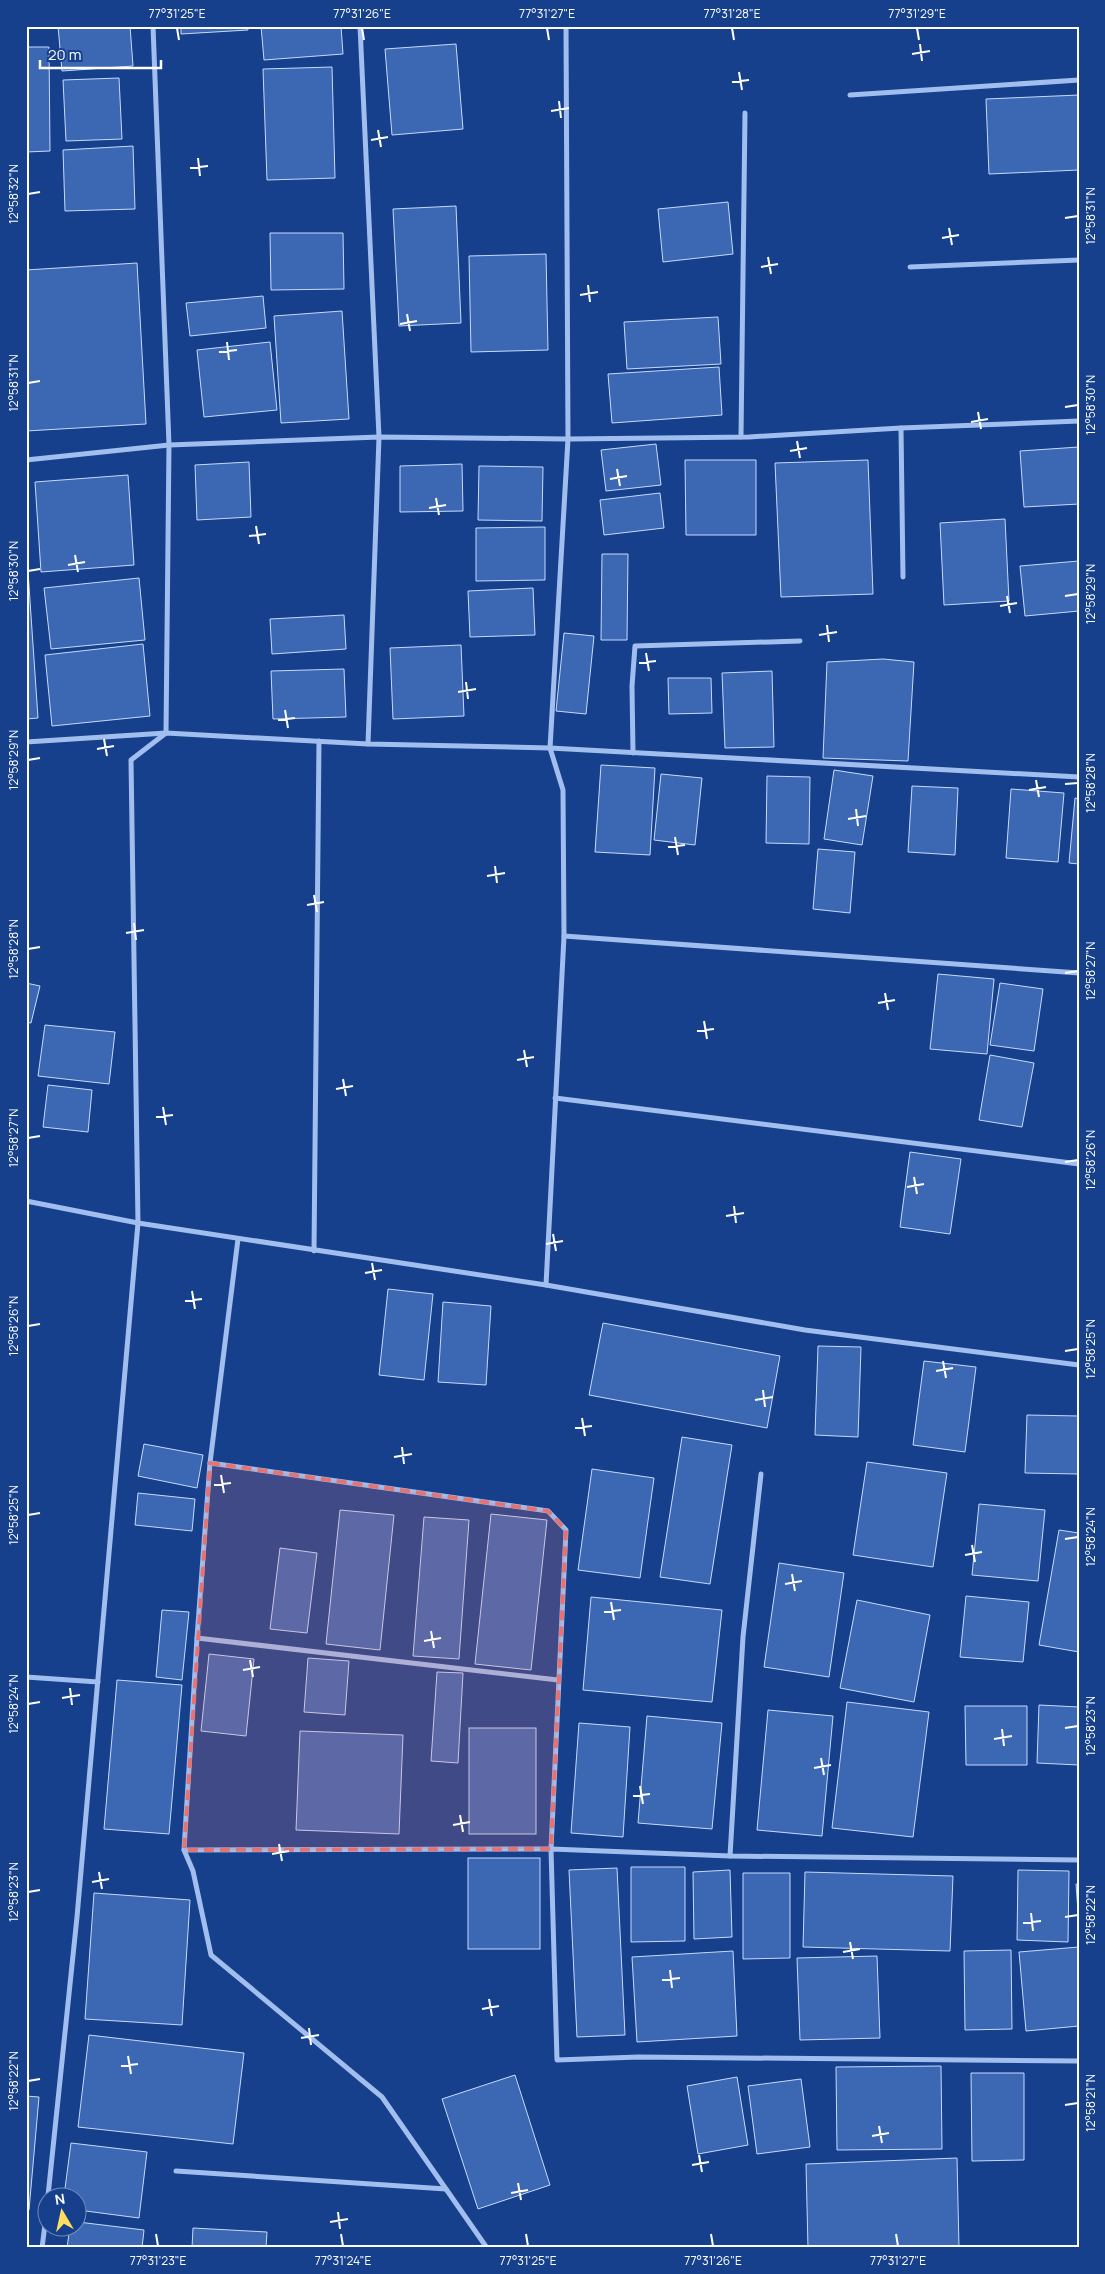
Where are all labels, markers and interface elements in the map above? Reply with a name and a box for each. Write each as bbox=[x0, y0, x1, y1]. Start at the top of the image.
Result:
text: 77°31'25"E bbox=[149, 5, 206, 22]
text: 77°31'26"E bbox=[333, 5, 391, 22]
text: 77°31'27"E bbox=[519, 5, 575, 22]
text: 77°31'28"E bbox=[704, 5, 761, 22]
text: 77°31'29"E bbox=[888, 5, 946, 22]
scale bar bbox=[40, 38, 161, 70]
text: 20 m bbox=[48, 44, 81, 65]
text: 12°58'32"N bbox=[5, 164, 22, 224]
text: 12°58'31"N bbox=[1082, 187, 1099, 245]
text: 12°58'31"N bbox=[5, 354, 22, 412]
text: 12°58'30"N bbox=[1082, 375, 1099, 435]
text: 12°58'30"N bbox=[5, 541, 22, 601]
text: 12°58'29"N bbox=[1082, 564, 1099, 624]
text: 12°58'29"N bbox=[5, 730, 22, 790]
text: 12°58'28"N bbox=[1082, 753, 1099, 813]
text: 12°58'28"N bbox=[5, 919, 22, 979]
text: 12°58'27"N bbox=[1082, 941, 1099, 1001]
text: 12°58'27"N bbox=[5, 1108, 22, 1168]
text: 12°58'26"N bbox=[1082, 1130, 1099, 1190]
text: 12°58'26"N bbox=[5, 1296, 22, 1356]
text: 12°58'25"N bbox=[1082, 1319, 1099, 1379]
text: 12°58'25"N bbox=[5, 1485, 22, 1545]
text: 12°58'24"N bbox=[1082, 1507, 1099, 1567]
text: 12°58'24"N bbox=[5, 1674, 22, 1734]
text: 12°58'23"N bbox=[1082, 1696, 1099, 1756]
text: 12°58'23"N bbox=[5, 1862, 22, 1922]
text: 12°58'22"N bbox=[1082, 1885, 1099, 1945]
text: 12°58'22"N bbox=[5, 2051, 22, 2111]
text: 12°58'21"N bbox=[1082, 2074, 1099, 2132]
north arrow bbox=[38, 2186, 88, 2236]
text: N bbox=[53, 2188, 66, 2209]
text: 77°31'23"E bbox=[130, 2252, 186, 2269]
text: 77°31'24"E bbox=[315, 2252, 371, 2269]
text: 77°31'25"E bbox=[500, 2252, 557, 2269]
text: 77°31'26"E bbox=[684, 2252, 742, 2269]
text: 77°31'27"E bbox=[870, 2252, 926, 2269]

